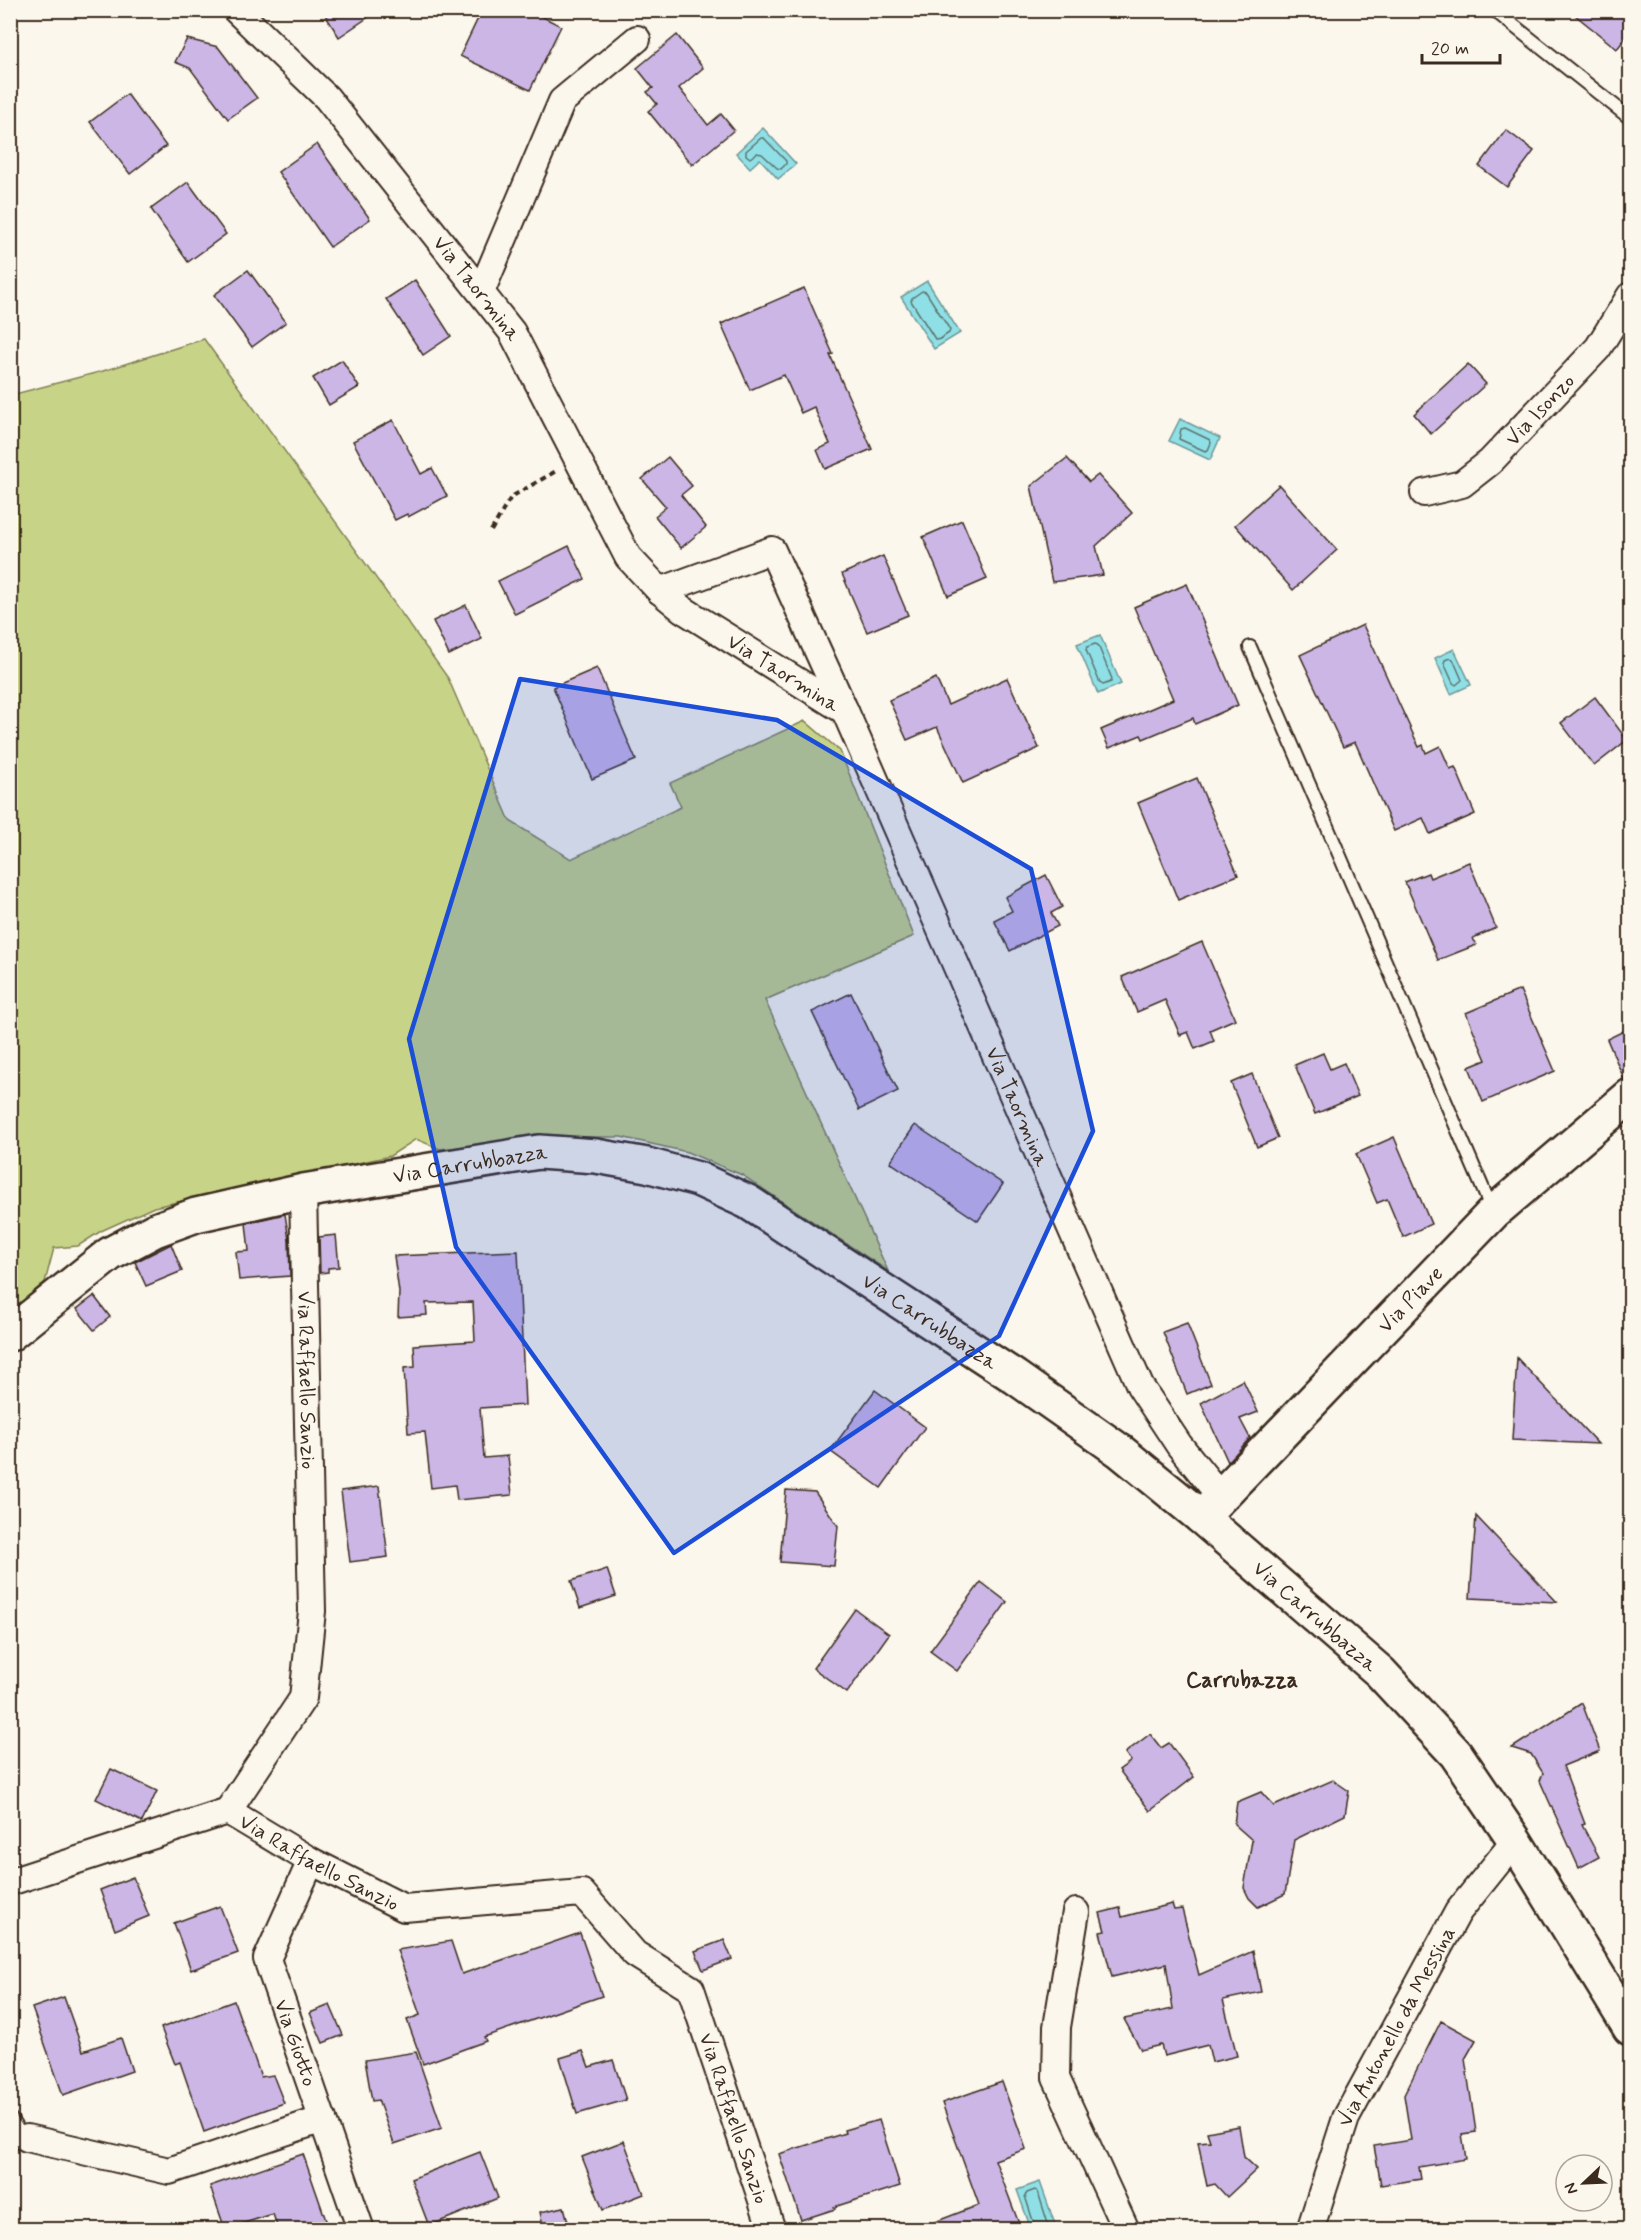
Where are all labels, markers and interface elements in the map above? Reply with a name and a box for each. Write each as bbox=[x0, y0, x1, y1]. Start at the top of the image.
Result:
scale bar bbox=[1422, 27, 1500, 65]
text: 20 m bbox=[1431, 37, 1469, 61]
street label: Via Taormina bbox=[426, 230, 527, 346]
street label: Via Isonzo bbox=[1499, 368, 1582, 452]
street label: Via Taormina bbox=[722, 628, 845, 719]
street label: Via Taormina bbox=[979, 1043, 1055, 1171]
street label: Via Carrubbazza bbox=[391, 1139, 549, 1191]
street label: Via Piave bbox=[1372, 1260, 1450, 1340]
street label: Via Carrubbazza bbox=[856, 1267, 1003, 1377]
street label: Via Raffaello Sanzio bbox=[290, 1290, 322, 1469]
street label: Via Carrubbazza bbox=[1246, 1555, 1383, 1679]
district label: Carrubazza bbox=[1186, 1667, 1298, 1695]
street label: Via Raffaello Sanzio bbox=[234, 1808, 404, 1918]
street label: Via Antonello da Messina bbox=[1331, 1922, 1463, 2130]
street label: Via Giotto bbox=[267, 1996, 323, 2090]
street label: Via Raffaello Sanzio bbox=[692, 2029, 775, 2207]
north arrow bbox=[1554, 2153, 1614, 2213]
text: N bbox=[1560, 2179, 1583, 2197]

